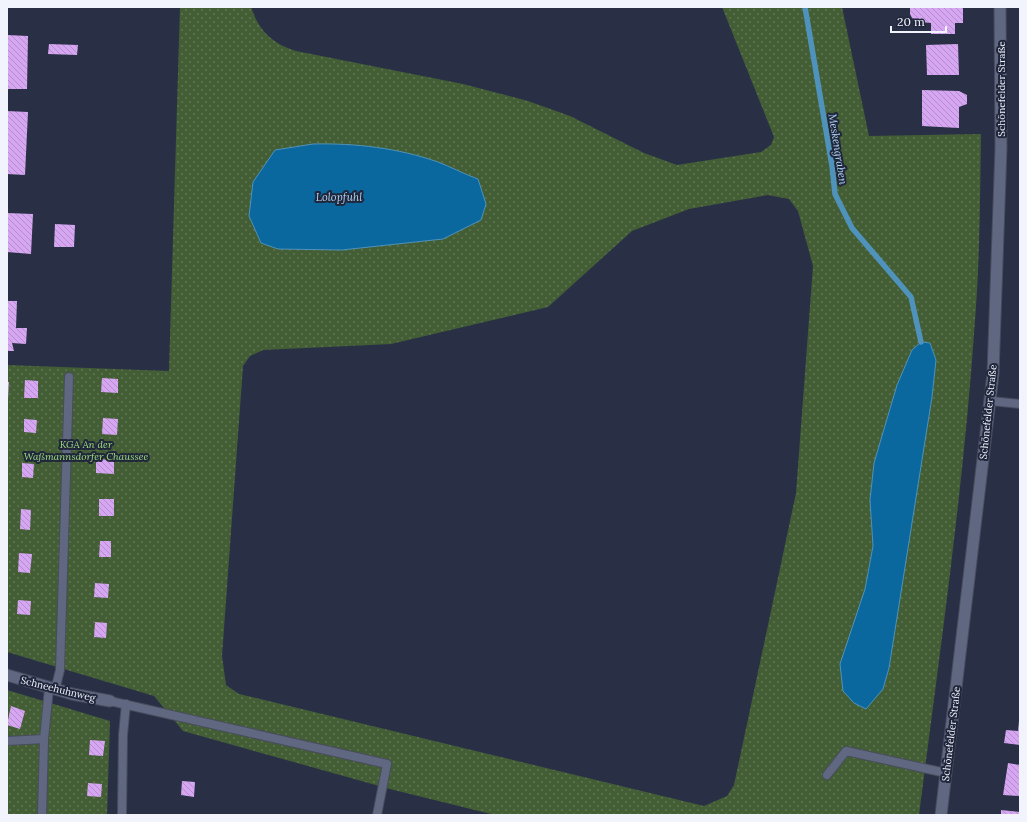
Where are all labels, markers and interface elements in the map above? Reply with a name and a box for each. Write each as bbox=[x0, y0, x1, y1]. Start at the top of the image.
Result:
scale bar bbox=[891, 8, 946, 34]
text: 20 m bbox=[897, 14, 925, 29]
street label: Schönefelder Straße bbox=[995, 41, 1008, 137]
water label: Meskengraben bbox=[825, 112, 851, 186]
water label: Lolopfuhl bbox=[316, 190, 362, 204]
street label: Schönefelder Straße bbox=[977, 363, 1000, 460]
park label: KGA An der Waßmannsdorfer Chaussee bbox=[24, 438, 148, 463]
street label: Schneehuhnweg bbox=[19, 673, 97, 705]
street label: Schönefelder Straße bbox=[939, 685, 963, 782]

